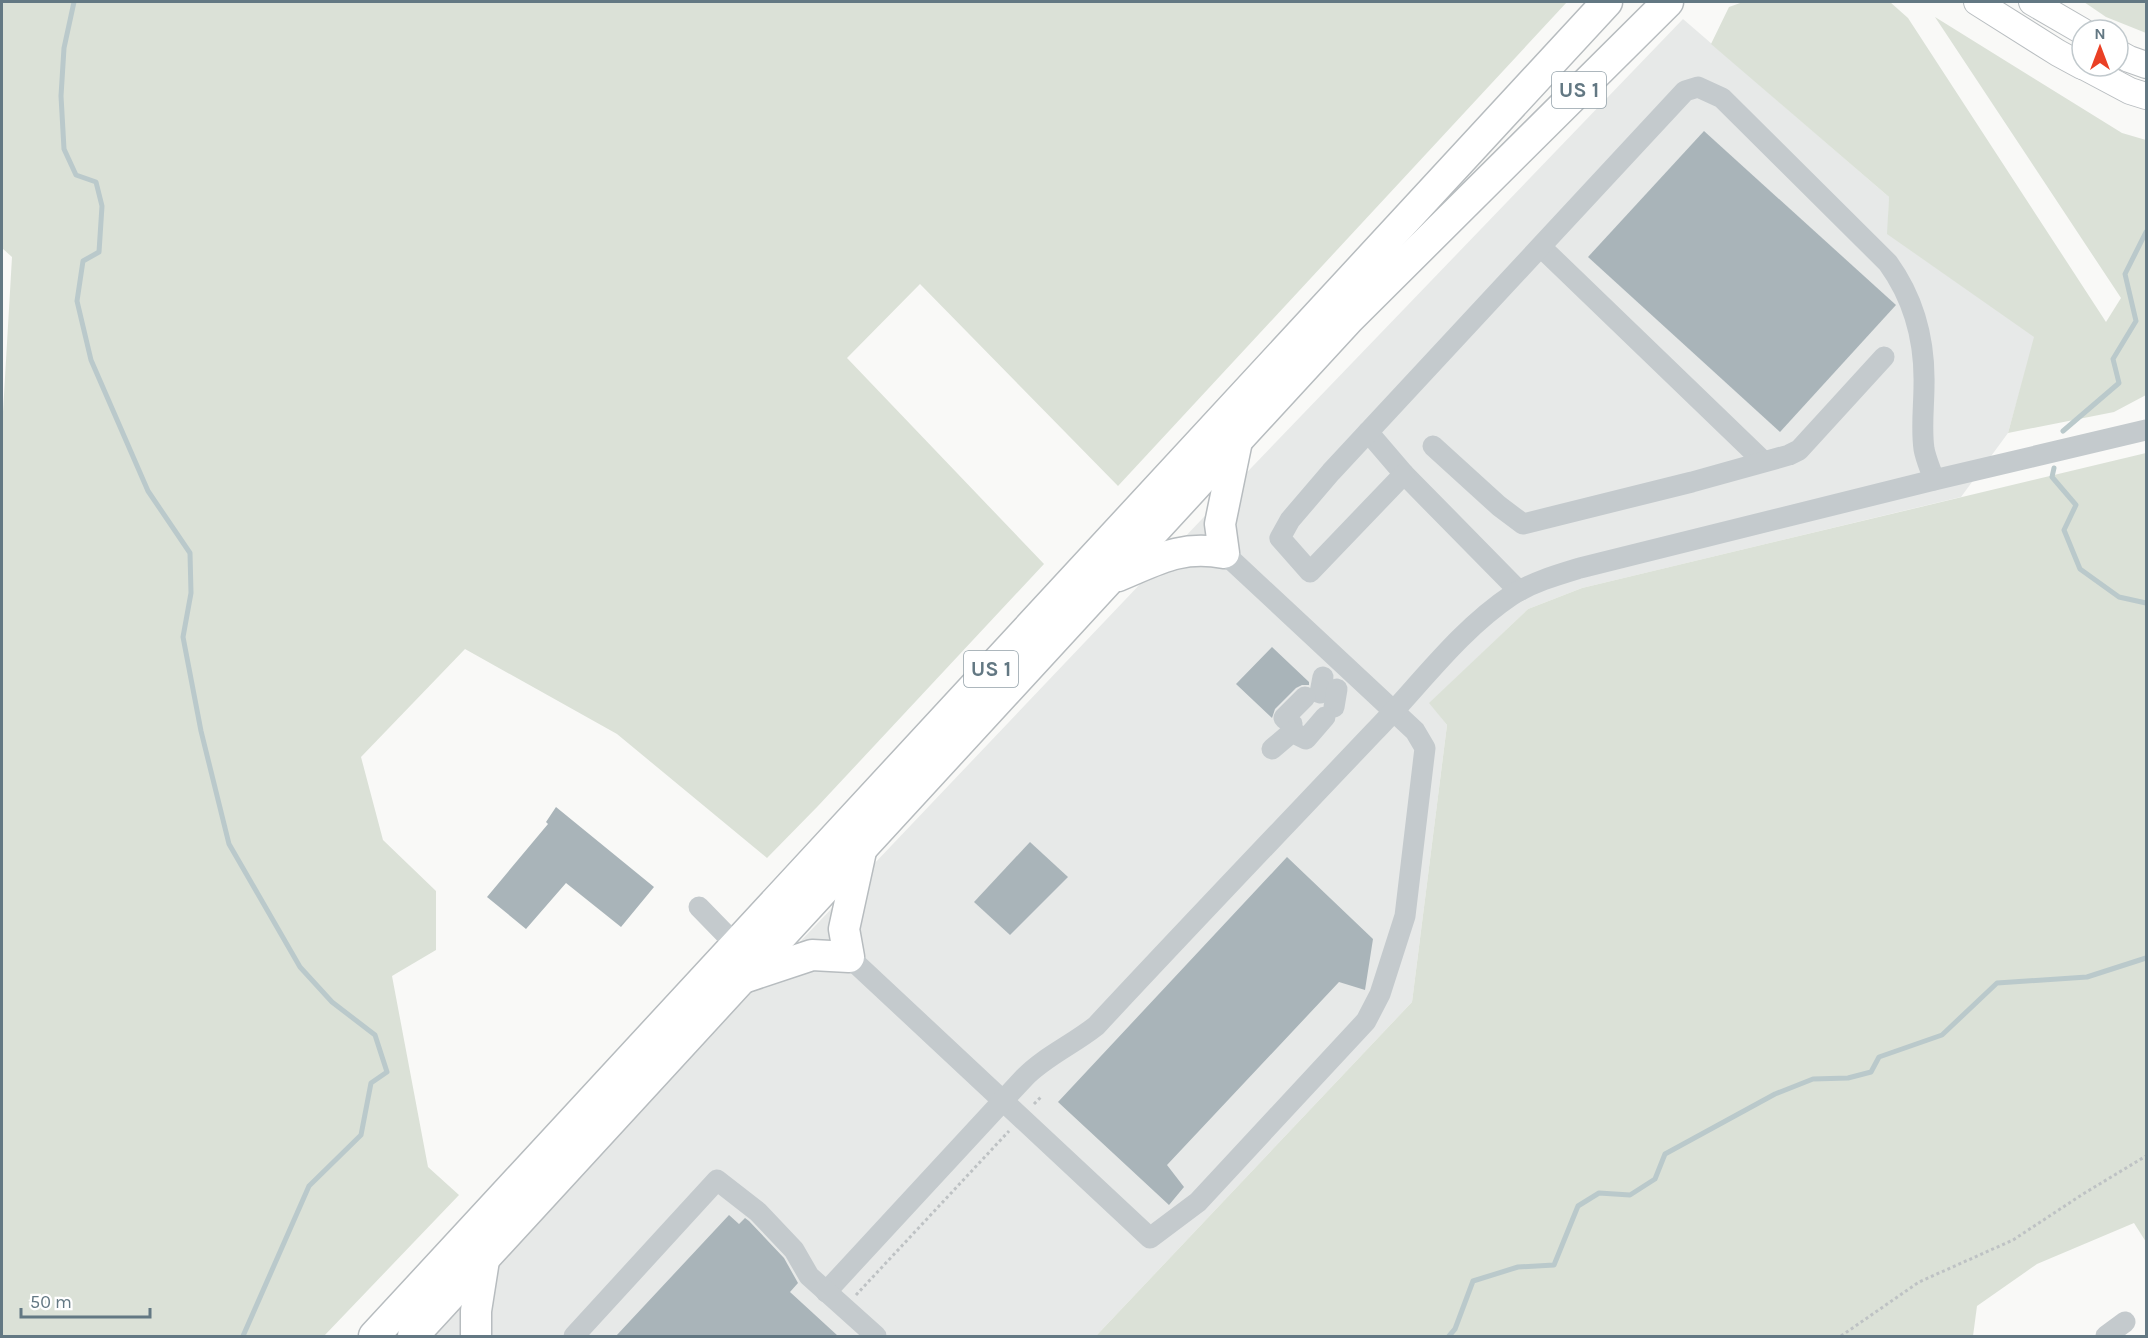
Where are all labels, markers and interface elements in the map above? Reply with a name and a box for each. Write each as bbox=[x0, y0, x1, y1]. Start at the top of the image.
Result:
north arrow bbox=[2070, 18, 2130, 78]
text: N bbox=[2094, 24, 2106, 43]
road number: US 1 bbox=[1552, 72, 1606, 108]
road number: US 1 bbox=[964, 651, 1018, 687]
scale bar bbox=[21, 1281, 150, 1319]
text: 50 m bbox=[30, 1291, 72, 1313]

